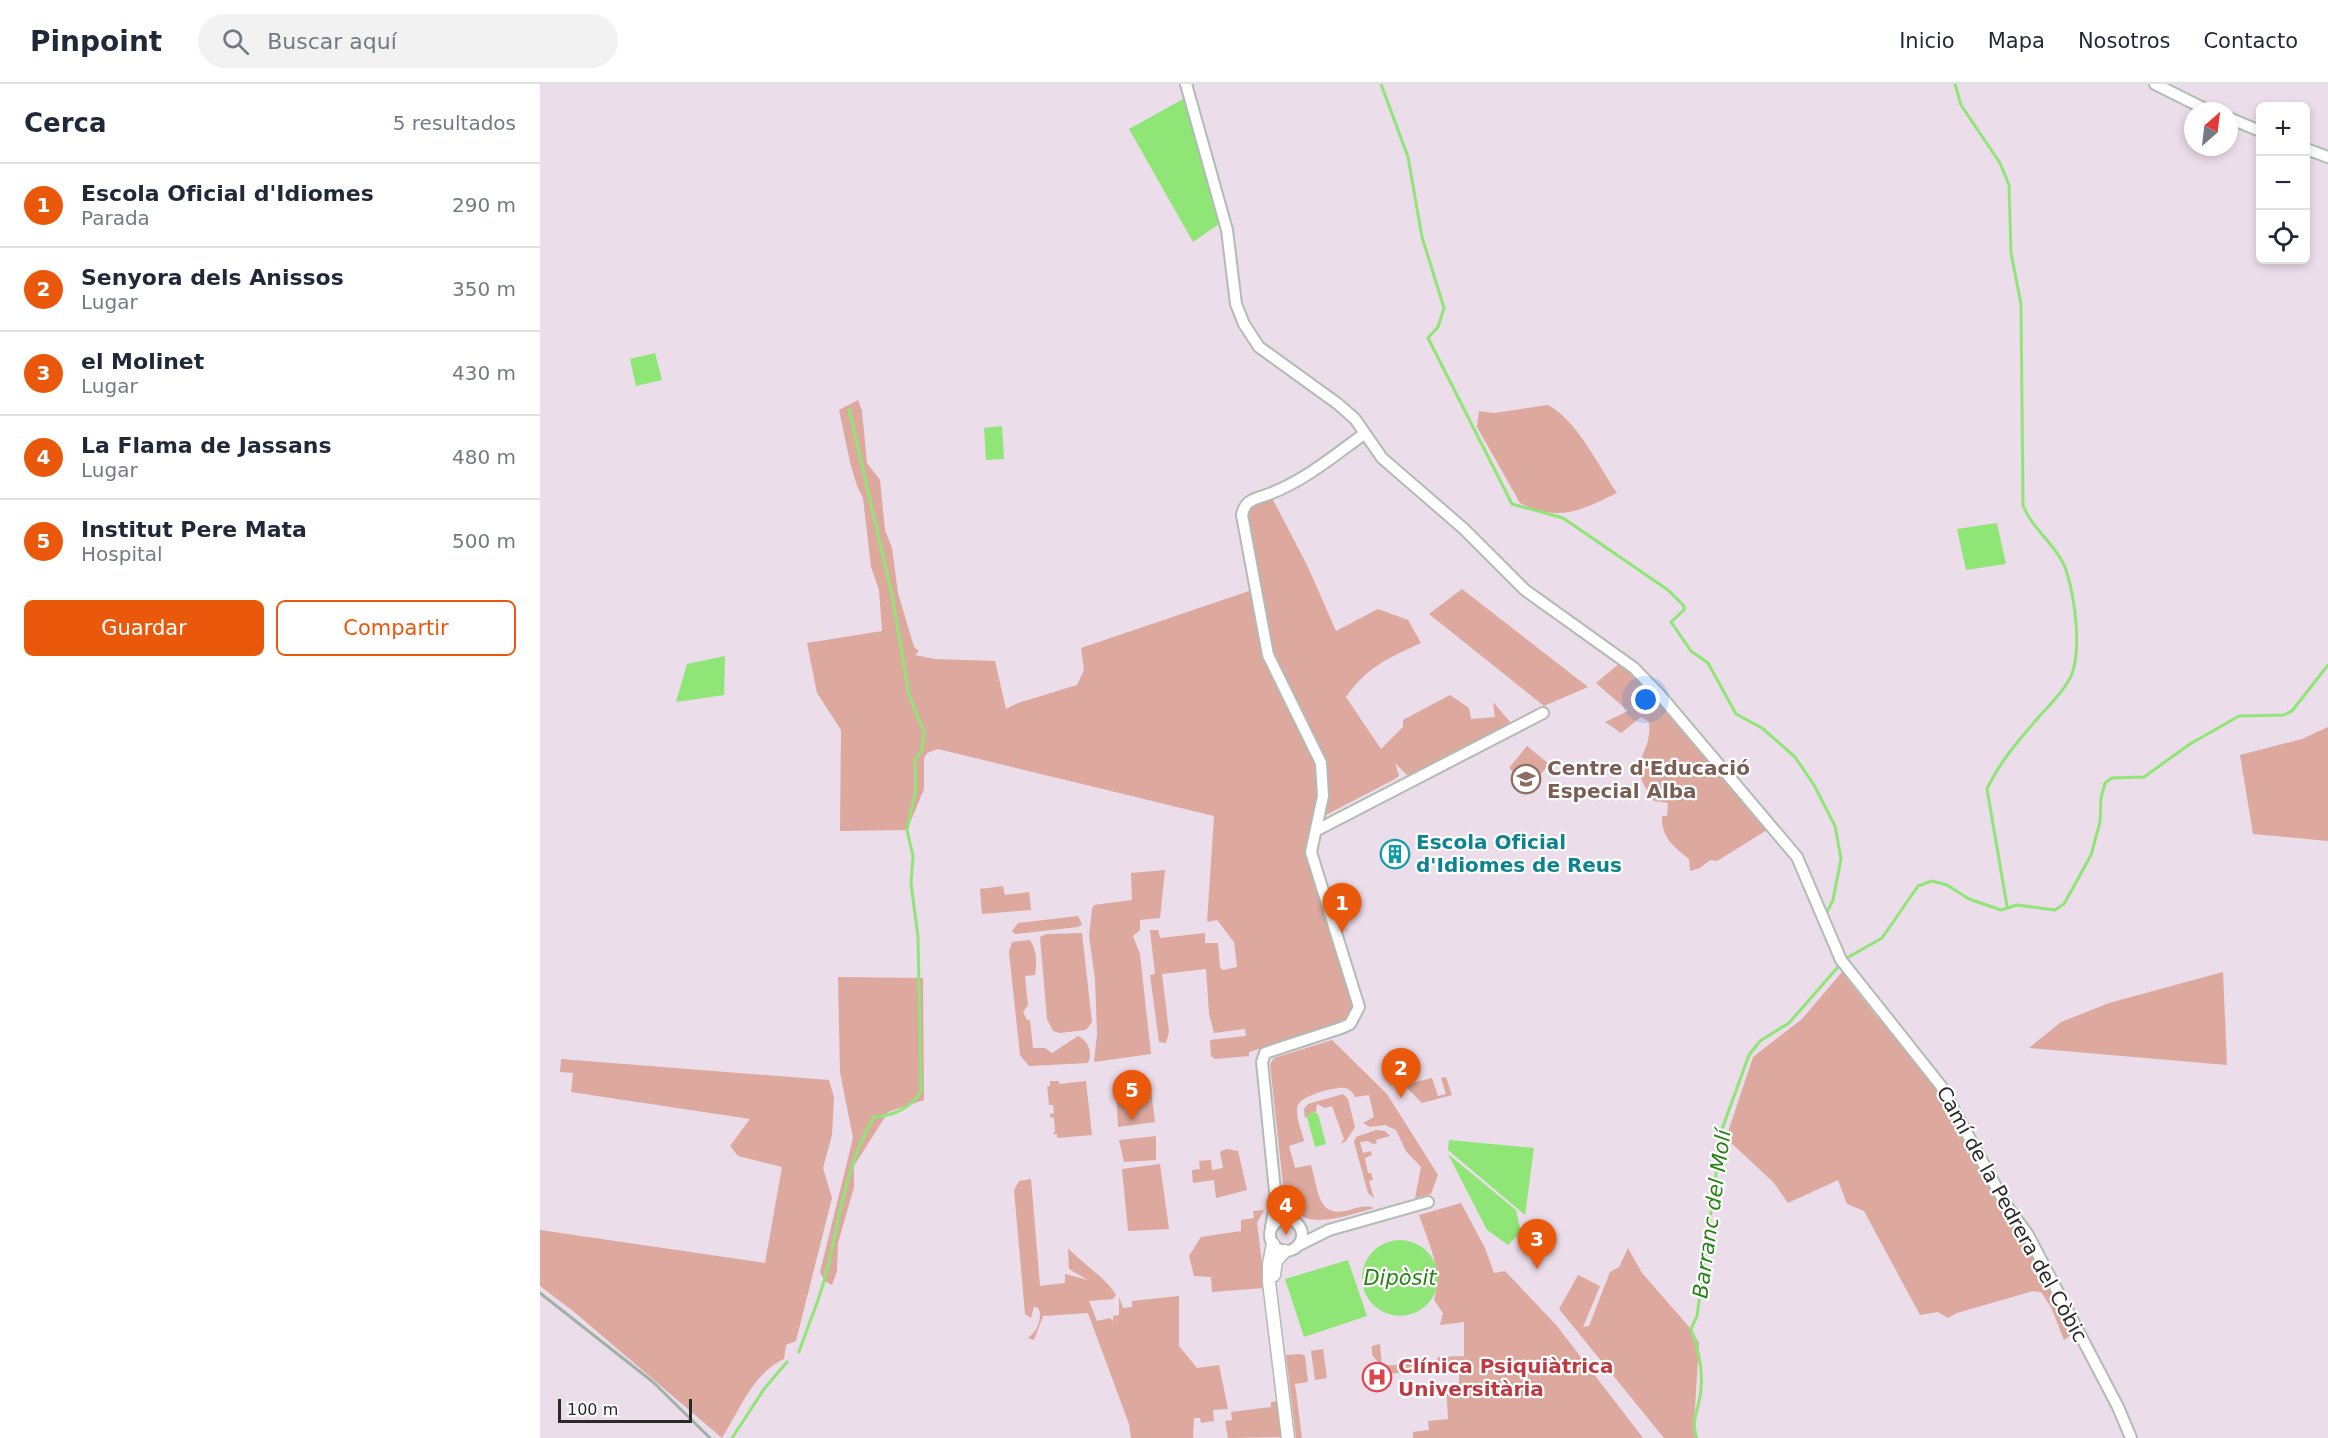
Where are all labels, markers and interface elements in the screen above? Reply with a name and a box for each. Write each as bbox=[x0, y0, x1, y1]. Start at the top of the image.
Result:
search box bbox=[198, 14, 618, 68]
text: Pinpoint bbox=[30, 25, 162, 58]
icon: search bbox=[219, 25, 252, 58]
text: Buscar aquí bbox=[267, 29, 397, 54]
text: Inicio bbox=[1899, 29, 1955, 53]
text: Mapa bbox=[1988, 29, 2045, 53]
text: Nosotros bbox=[2078, 29, 2170, 53]
text: Contacto bbox=[2203, 29, 2298, 53]
north arrow bbox=[2184, 102, 2238, 156]
map controls bbox=[2256, 102, 2310, 264]
button: + bbox=[2256, 102, 2310, 156]
text: Cerca bbox=[24, 108, 107, 138]
text: 5 resultados bbox=[393, 111, 516, 135]
button: − bbox=[2256, 156, 2310, 210]
text: Escola Oficial d'Idiomes bbox=[81, 181, 374, 206]
text: 1 bbox=[37, 193, 50, 217]
text: 290 m bbox=[452, 193, 516, 217]
text: Parada bbox=[81, 206, 150, 230]
button: locate bbox=[2256, 210, 2310, 264]
text: Senyora dels Anissos bbox=[81, 265, 344, 290]
text: 2 bbox=[37, 277, 50, 301]
text: 350 m bbox=[452, 277, 516, 301]
text: Lugar bbox=[81, 290, 138, 314]
text: el Molinet bbox=[81, 349, 204, 374]
text: 3 bbox=[37, 361, 50, 385]
text: 430 m bbox=[452, 361, 516, 385]
text: Lugar bbox=[81, 374, 138, 398]
text: La Flama de Jassans bbox=[81, 433, 332, 458]
text: 4 bbox=[37, 445, 50, 469]
text: 480 m bbox=[452, 445, 516, 469]
text: Lugar bbox=[81, 458, 138, 482]
text: Institut Pere Mata bbox=[81, 517, 307, 542]
text: 5 bbox=[37, 529, 50, 553]
text: 500 m bbox=[452, 529, 516, 553]
text: Hospital bbox=[81, 542, 163, 566]
button: Guardar bbox=[24, 600, 264, 656]
button: Compartir bbox=[276, 600, 516, 656]
your location bbox=[1631, 685, 1660, 714]
place label: Centre d'Educació Especial Alba bbox=[1547, 756, 1750, 803]
school or university icon: Centre d'Educació Especial Alba bbox=[1510, 763, 1542, 795]
place label: Escola Oficial d'Idiomes de Reus bbox=[1416, 830, 1622, 877]
building icon: Escola Oficial d'Idiomes de Reus bbox=[1379, 838, 1411, 870]
pin: 1 bbox=[1322, 884, 1362, 933]
pin: 2 bbox=[1382, 1048, 1420, 1098]
pin: 5 bbox=[1112, 1070, 1152, 1120]
street label: Camí de la Pedrera del Còbic bbox=[1932, 1082, 2092, 1346]
water label: Barranc del Molí bbox=[1688, 1125, 1736, 1300]
pin: 4 bbox=[1266, 1186, 1306, 1235]
pin: 3 bbox=[1518, 1220, 1556, 1269]
water label: Dipòsit bbox=[1363, 1266, 1437, 1290]
place label: Clínica Psiquiàtrica Universitària bbox=[1398, 1354, 1613, 1401]
hospital icon: Clínica Psiquiàtrica Universitària bbox=[1361, 1361, 1393, 1393]
scale bar bbox=[558, 1396, 692, 1424]
text: 100 m bbox=[567, 1400, 618, 1419]

